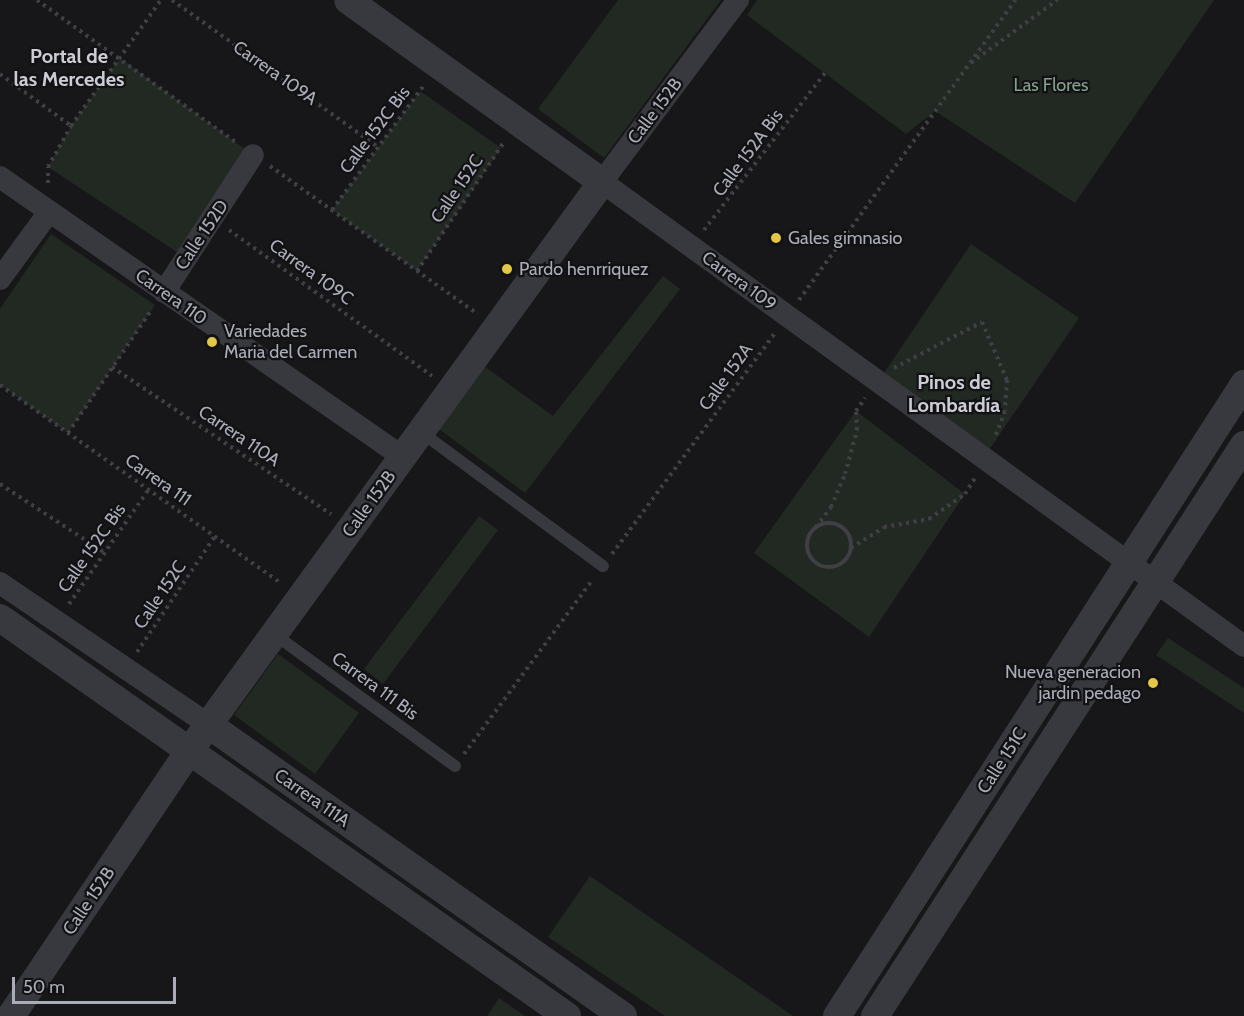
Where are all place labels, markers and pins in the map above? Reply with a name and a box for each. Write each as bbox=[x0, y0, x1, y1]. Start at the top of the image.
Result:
place label: Gales gimnasio bbox=[788, 227, 902, 249]
marker: Gales gimnasio bbox=[769, 231, 783, 245]
place label: Pardo henrriquez bbox=[519, 258, 648, 280]
marker: Pardo henrriquez bbox=[500, 262, 514, 276]
place label: Variedades Maria del Carmen bbox=[224, 321, 357, 364]
marker: Variedades Maria del Carmen bbox=[205, 335, 219, 349]
place label: Nueva generacion jardin pedago bbox=[1005, 662, 1141, 704]
marker: Nueva generacion jardin pedago bbox=[1146, 676, 1160, 690]

